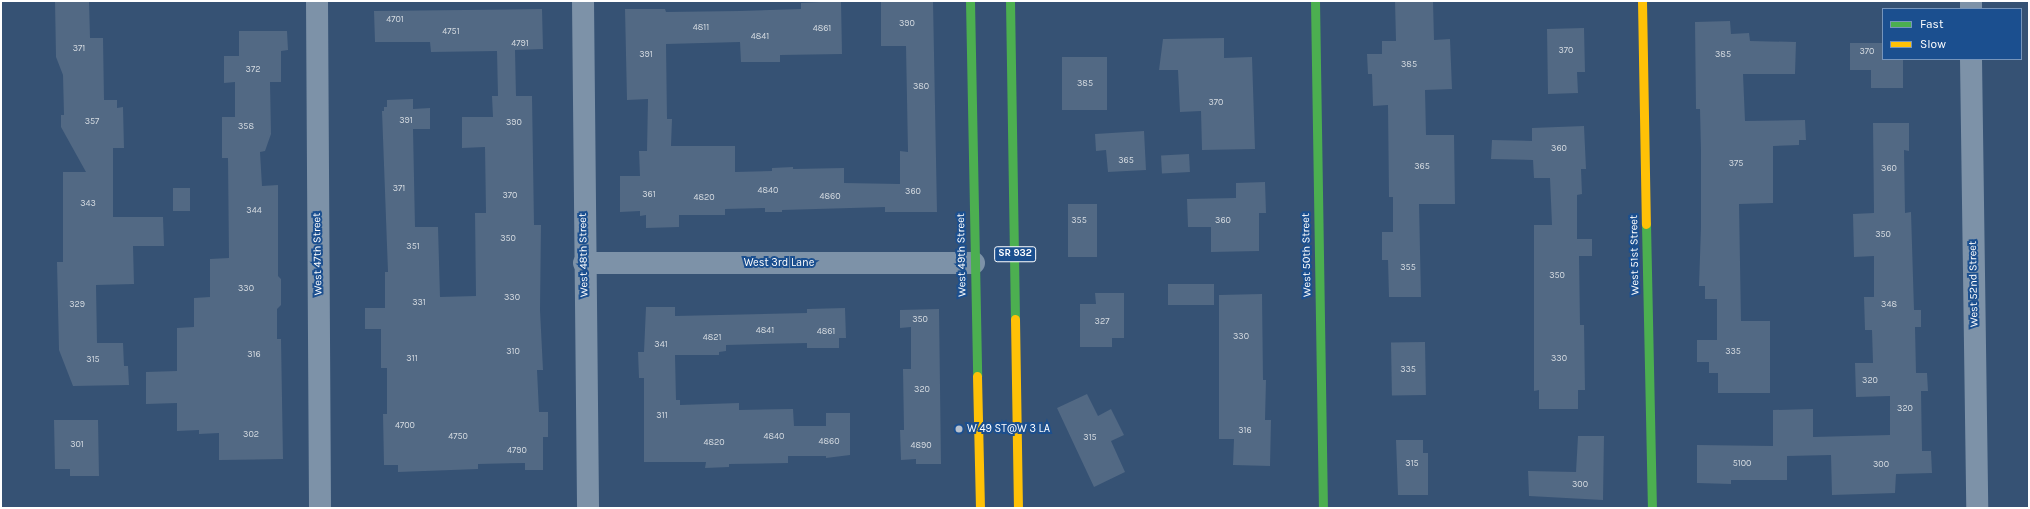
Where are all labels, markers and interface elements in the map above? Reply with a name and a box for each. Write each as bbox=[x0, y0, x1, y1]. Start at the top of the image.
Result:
legend bbox=[1882, 8, 2022, 60]
house number: 4701 bbox=[386, 14, 404, 24]
text: Fast bbox=[1920, 17, 1943, 31]
house number: 390 bbox=[899, 18, 915, 28]
house number: 4811 bbox=[693, 22, 709, 32]
house number: 4861 bbox=[813, 23, 831, 33]
house number: 4751 bbox=[442, 26, 460, 36]
house number: 4841 bbox=[751, 31, 769, 41]
text: Slow bbox=[1920, 37, 1946, 51]
house number: 4791 bbox=[511, 38, 529, 48]
house number: 371 bbox=[73, 43, 85, 53]
house number: 370 bbox=[1559, 45, 1573, 55]
house number: 370 bbox=[1860, 46, 1874, 56]
house number: 391 bbox=[639, 49, 653, 59]
house number: 385 bbox=[1715, 49, 1731, 59]
house number: 385 bbox=[1401, 59, 1417, 69]
house number: 372 bbox=[246, 64, 260, 74]
house number: 385 bbox=[1077, 78, 1093, 88]
house number: 380 bbox=[913, 81, 929, 91]
house number: 370 bbox=[1209, 97, 1223, 107]
house number: 391 bbox=[399, 115, 413, 125]
house number: 357 bbox=[85, 116, 99, 126]
house number: 390 bbox=[506, 117, 522, 127]
house number: 358 bbox=[238, 121, 254, 131]
house number: 360 bbox=[1551, 143, 1567, 153]
house number: 365 bbox=[1118, 155, 1134, 165]
house number: 375 bbox=[1729, 158, 1743, 168]
house number: 365 bbox=[1414, 161, 1430, 171]
house number: 360 bbox=[1881, 163, 1897, 173]
house number: 371 bbox=[393, 183, 405, 193]
house number: 4840 bbox=[758, 185, 778, 195]
house number: 360 bbox=[905, 186, 921, 196]
house number: 361 bbox=[642, 189, 656, 199]
house number: 370 bbox=[503, 190, 517, 200]
house number: 4860 bbox=[819, 191, 841, 201]
house number: 4820 bbox=[693, 192, 715, 202]
house number: 343 bbox=[80, 198, 96, 208]
house number: 344 bbox=[246, 205, 262, 215]
street label: West 47th Street bbox=[311, 213, 325, 295]
street label: West 48th Street bbox=[577, 213, 591, 297]
street label: West 49th Street bbox=[955, 213, 969, 297]
street label: West 50th Street bbox=[1300, 213, 1314, 297]
house number: 355 bbox=[1071, 215, 1087, 225]
house number: 360 bbox=[1215, 215, 1231, 225]
street label: West 51st Street bbox=[1628, 215, 1642, 295]
house number: 350 bbox=[1875, 229, 1891, 239]
house number: 350 bbox=[500, 233, 516, 243]
house number: 351 bbox=[406, 241, 420, 251]
street label: West 52nd Street bbox=[1967, 241, 1981, 327]
road number: SR 932 bbox=[994, 246, 1036, 262]
street label: West 3rd Lane bbox=[744, 256, 814, 270]
house number: 355 bbox=[1400, 262, 1416, 272]
house number: 350 bbox=[1549, 270, 1565, 280]
house number: 330 bbox=[238, 283, 254, 293]
house number: 330 bbox=[504, 292, 520, 302]
house number: 331 bbox=[412, 297, 426, 307]
house number: 329 bbox=[69, 299, 85, 309]
house number: 348 bbox=[1881, 299, 1897, 309]
house number: 350 bbox=[912, 314, 928, 324]
house number: 327 bbox=[1095, 316, 1109, 326]
house number: 4841 bbox=[756, 325, 774, 335]
house number: 4861 bbox=[817, 326, 835, 336]
house number: 330 bbox=[1233, 331, 1249, 341]
house number: 4821 bbox=[703, 332, 721, 342]
house number: 341 bbox=[654, 339, 668, 349]
house number: 310 bbox=[506, 346, 520, 356]
house number: 335 bbox=[1725, 346, 1741, 356]
house number: 316 bbox=[247, 349, 261, 359]
house number: 311 bbox=[406, 353, 418, 363]
house number: 330 bbox=[1551, 353, 1567, 363]
house number: 315 bbox=[86, 354, 100, 364]
house number: 335 bbox=[1400, 364, 1416, 374]
house number: 320 bbox=[1862, 375, 1878, 385]
house number: 320 bbox=[914, 384, 930, 394]
house number: 320 bbox=[1897, 403, 1913, 413]
house number: 311 bbox=[656, 410, 668, 420]
house number: 4700 bbox=[395, 420, 415, 430]
place label: W 49 ST@W 3 LA bbox=[967, 422, 1050, 436]
marker: W 49 ST@W 3 LA bbox=[954, 424, 964, 434]
house number: 316 bbox=[1238, 425, 1252, 435]
house number: 302 bbox=[243, 429, 259, 439]
house number: 4750 bbox=[448, 431, 468, 441]
house number: 4840 bbox=[764, 431, 784, 441]
house number: 315 bbox=[1083, 432, 1097, 442]
house number: 4860 bbox=[818, 436, 840, 446]
house number: 4820 bbox=[703, 437, 725, 447]
house number: 301 bbox=[70, 439, 84, 449]
house number: 4890 bbox=[910, 440, 932, 450]
house number: 4790 bbox=[507, 445, 527, 455]
house number: 315 bbox=[1405, 458, 1419, 468]
house number: 5100 bbox=[1733, 458, 1751, 468]
house number: 300 bbox=[1873, 459, 1889, 469]
house number: 300 bbox=[1572, 479, 1588, 489]

